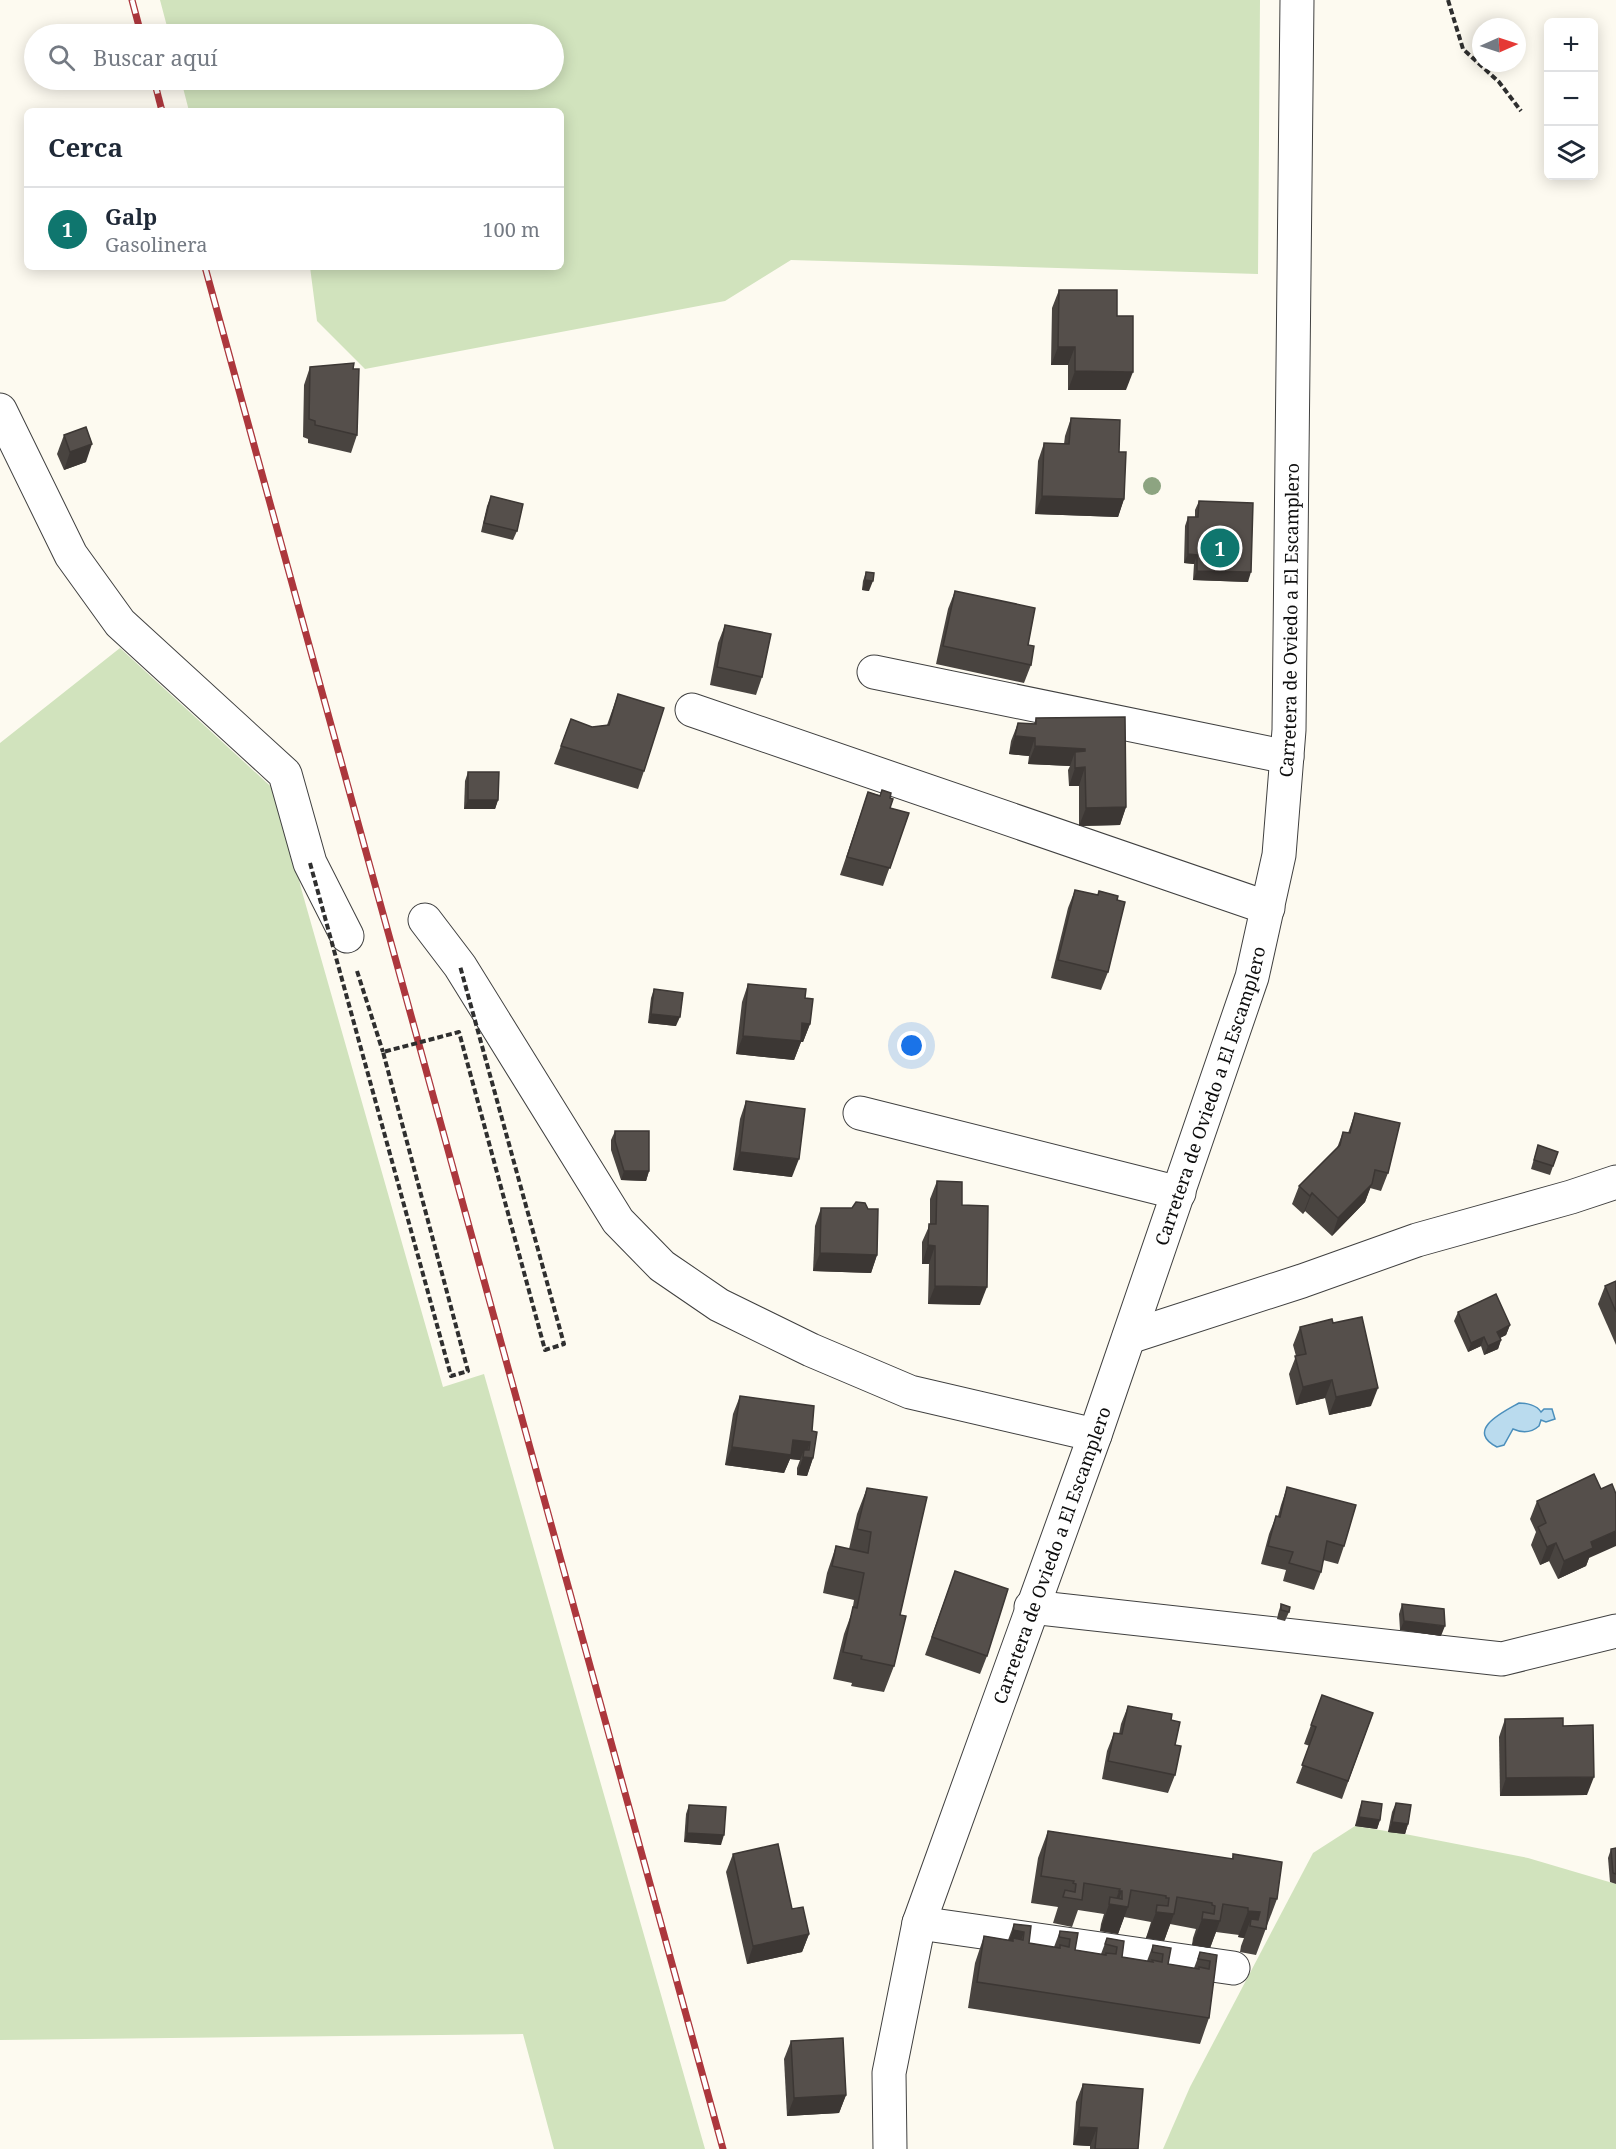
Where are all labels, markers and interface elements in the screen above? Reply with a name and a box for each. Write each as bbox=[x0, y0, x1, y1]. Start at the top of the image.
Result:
north arrow bbox=[1472, 18, 1526, 72]
map controls bbox=[1544, 18, 1598, 180]
button: + bbox=[1544, 18, 1598, 72]
search box bbox=[24, 24, 564, 90]
icon: search bbox=[45, 41, 78, 74]
text: Buscar aquí bbox=[93, 42, 217, 72]
button: − bbox=[1544, 72, 1598, 126]
button: layers bbox=[1544, 126, 1598, 180]
text: Cerca bbox=[48, 129, 123, 165]
text: Galp bbox=[105, 201, 157, 231]
text: 1 bbox=[62, 216, 73, 243]
text: 100 m bbox=[482, 216, 540, 243]
text: Gasolinera bbox=[105, 231, 208, 258]
street label: Carretera de Oviedo a El Escamplero bbox=[1273, 463, 1304, 778]
pin: 1 bbox=[1200, 526, 1240, 570]
street label: Carretera de Oviedo a El Escamplero bbox=[1149, 944, 1270, 1249]
your location bbox=[897, 1031, 926, 1060]
street label: Carretera de Oviedo a El Escamplero bbox=[987, 1403, 1116, 1707]

